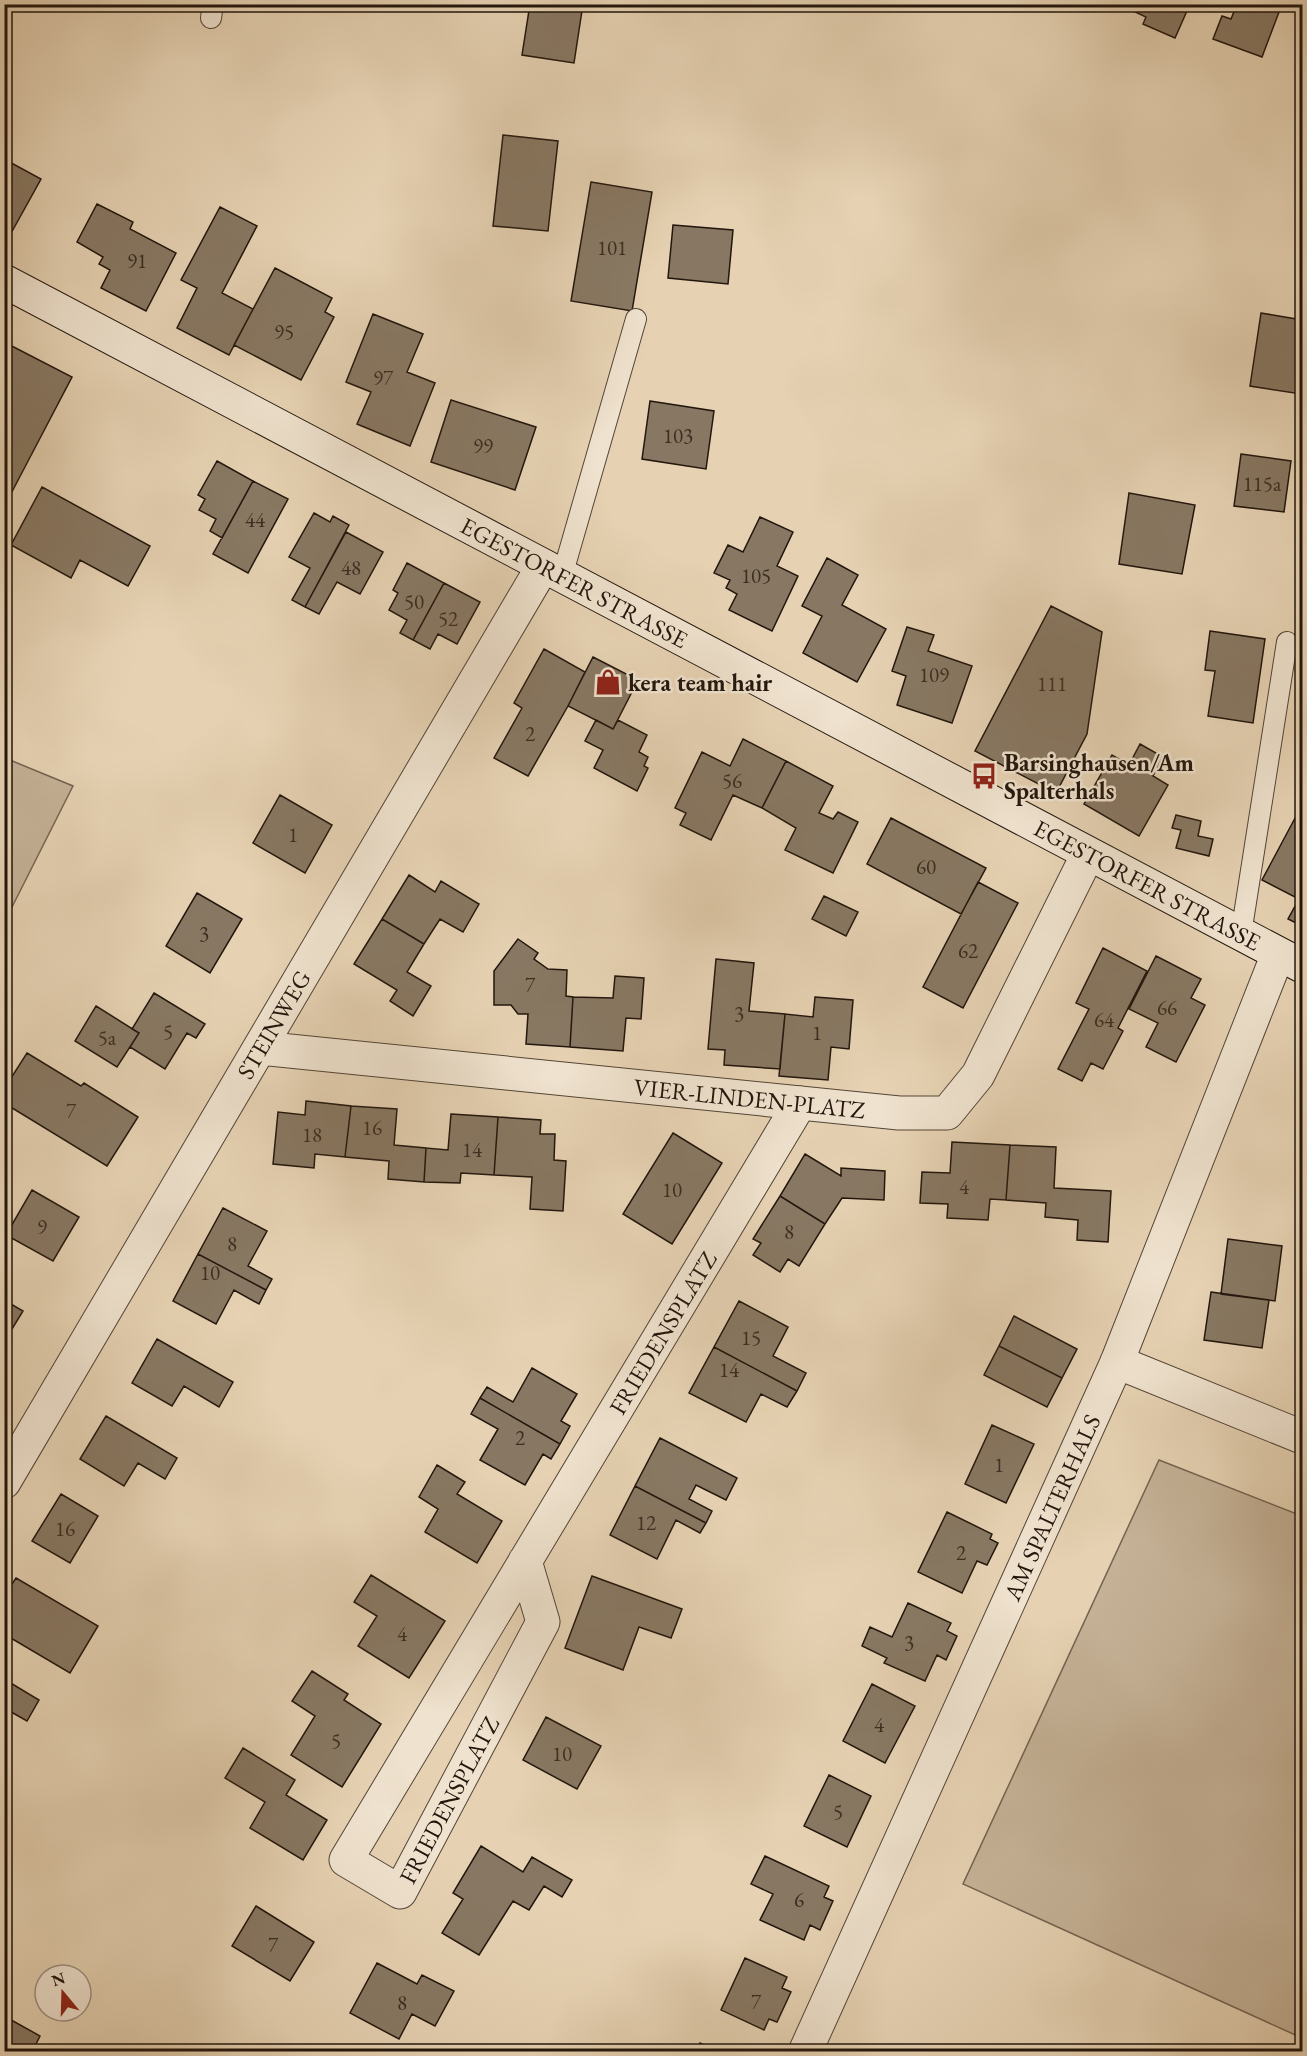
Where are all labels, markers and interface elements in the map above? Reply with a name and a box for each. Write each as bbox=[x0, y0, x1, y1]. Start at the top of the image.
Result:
house number: 101 bbox=[597, 234, 627, 261]
house number: 91 bbox=[127, 247, 147, 274]
house number: 95 bbox=[274, 318, 294, 345]
house number: 97 bbox=[373, 364, 394, 391]
house number: 103 bbox=[663, 422, 693, 449]
house number: 99 bbox=[473, 432, 493, 459]
house number: 115a bbox=[1243, 470, 1282, 497]
house number: 44 bbox=[245, 506, 266, 533]
street label: EGESTORFER STRASSE bbox=[456, 509, 693, 655]
house number: 48 bbox=[341, 554, 361, 581]
house number: 105 bbox=[741, 562, 771, 589]
house number: 50 bbox=[404, 588, 424, 615]
house number: 52 bbox=[438, 605, 458, 632]
house number: 109 bbox=[919, 661, 949, 688]
shop icon: kera team hair bbox=[593, 667, 623, 697]
place label: kera team hair bbox=[628, 667, 772, 698]
house number: 111 bbox=[1037, 670, 1067, 697]
house number: 2 bbox=[525, 720, 535, 747]
place label: Barsinghausen/Am Spalterhals bbox=[1004, 747, 1194, 806]
bus stop icon: Barsinghausen/Am Spalterhals bbox=[969, 761, 999, 791]
house number: 56 bbox=[722, 767, 742, 794]
street label: EGESTORFER STRASSE bbox=[1029, 812, 1266, 957]
house number: 1 bbox=[288, 821, 298, 848]
house number: 60 bbox=[916, 853, 936, 880]
house number: 3 bbox=[199, 920, 209, 947]
house number: 62 bbox=[958, 937, 978, 964]
street label: STEINWEG bbox=[229, 964, 317, 1084]
house number: 7 bbox=[525, 971, 536, 998]
house number: 66 bbox=[1157, 994, 1177, 1021]
house number: 3 bbox=[734, 1000, 744, 1027]
house number: 64 bbox=[1094, 1006, 1115, 1033]
house number: 5 bbox=[163, 1018, 173, 1045]
house number: 1 bbox=[812, 1019, 822, 1046]
house number: 5a bbox=[98, 1024, 117, 1051]
street label: VIER-LINDEN-PLATZ bbox=[632, 1071, 867, 1125]
house number: 7 bbox=[66, 1097, 77, 1124]
house number: 16 bbox=[362, 1114, 382, 1141]
house number: 18 bbox=[302, 1121, 322, 1148]
house number: 14 bbox=[462, 1136, 483, 1163]
house number: 4 bbox=[959, 1173, 970, 1200]
house number: 10 bbox=[662, 1176, 682, 1203]
house number: 9 bbox=[37, 1213, 47, 1240]
house number: 8 bbox=[784, 1218, 794, 1245]
house number: 8 bbox=[227, 1230, 237, 1257]
street label: FRIEDENSPLATZ bbox=[601, 1245, 724, 1420]
house number: 10 bbox=[200, 1259, 220, 1286]
house number: 15 bbox=[741, 1324, 761, 1351]
house number: 14 bbox=[719, 1356, 740, 1383]
street label: AM SPALTERHALS bbox=[995, 1409, 1107, 1606]
house number: 2 bbox=[515, 1424, 525, 1451]
house number: 1 bbox=[994, 1451, 1004, 1478]
house number: 12 bbox=[636, 1509, 656, 1536]
house number: 16 bbox=[55, 1515, 75, 1542]
house number: 2 bbox=[956, 1539, 966, 1566]
house number: 4 bbox=[397, 1620, 408, 1647]
house number: 3 bbox=[904, 1629, 914, 1656]
street label: FRIEDENSPLATZ bbox=[392, 1711, 506, 1889]
house number: 4 bbox=[874, 1711, 885, 1738]
house number: 5 bbox=[331, 1727, 341, 1754]
house number: 10 bbox=[552, 1740, 572, 1767]
house number: 5 bbox=[833, 1798, 843, 1825]
house number: 6 bbox=[794, 1886, 804, 1913]
house number: 7 bbox=[268, 1931, 279, 1958]
north arrow bbox=[33, 1963, 93, 2023]
text: N bbox=[49, 1967, 68, 1991]
house number: 7 bbox=[751, 1988, 762, 2015]
house number: 8 bbox=[397, 1989, 407, 2016]

